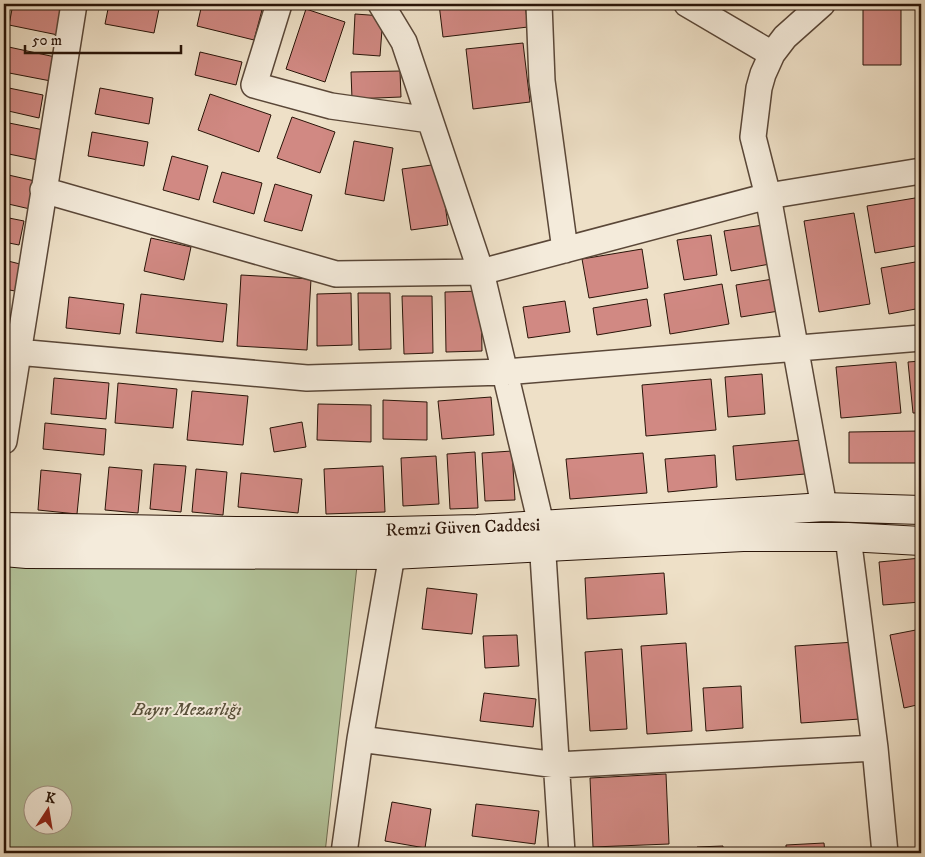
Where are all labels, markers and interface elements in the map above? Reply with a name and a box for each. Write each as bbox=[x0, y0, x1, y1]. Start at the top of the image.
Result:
scale bar bbox=[25, 22, 181, 54]
text: 50 m bbox=[32, 31, 62, 50]
street label: Remzi Güven Caddesi bbox=[385, 514, 541, 542]
park label: Bayır Mezarlığı bbox=[132, 699, 242, 721]
north arrow bbox=[22, 784, 72, 834]
text: K bbox=[44, 788, 58, 808]

